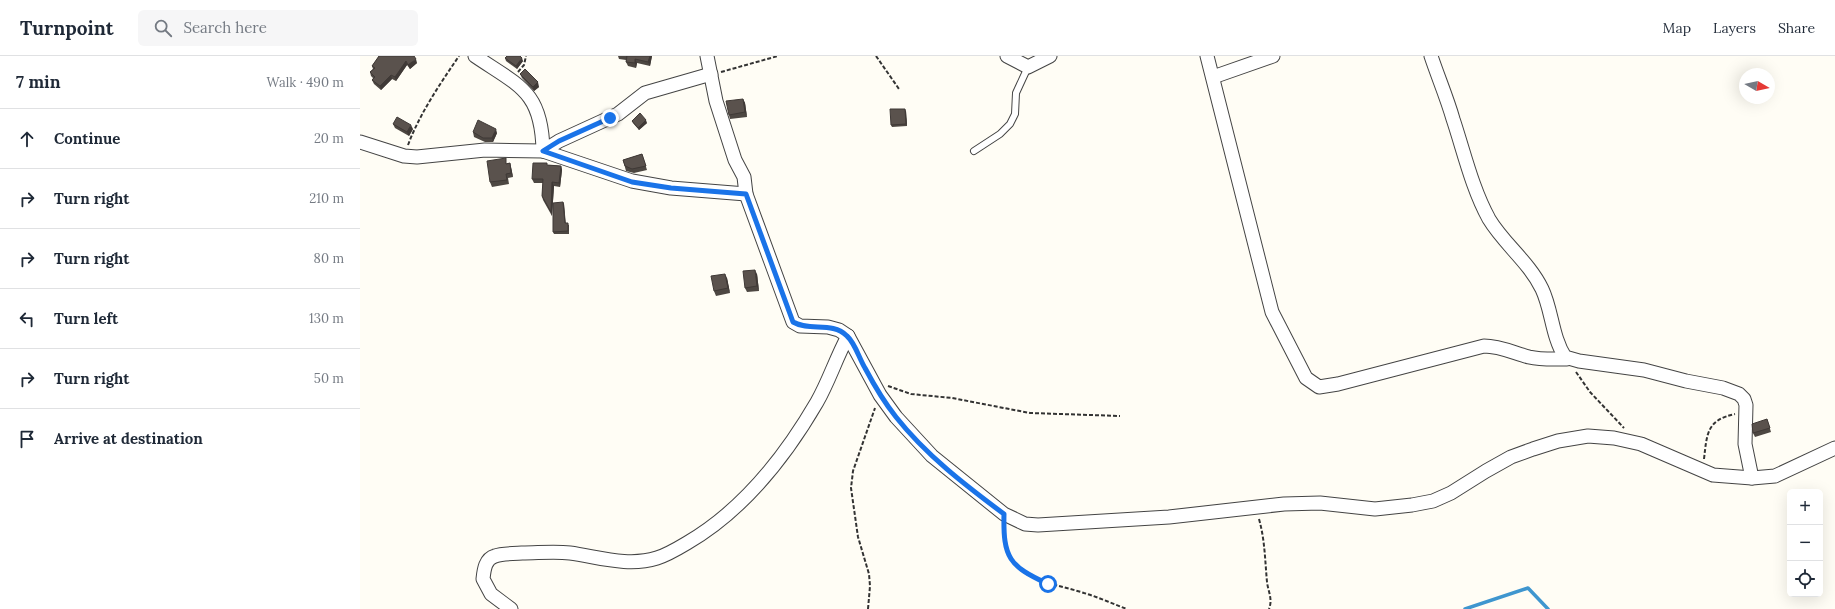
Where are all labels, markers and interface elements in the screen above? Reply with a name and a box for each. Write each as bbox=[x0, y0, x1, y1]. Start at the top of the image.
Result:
search box bbox=[138, 10, 418, 46]
text: Turnpoint bbox=[20, 16, 114, 40]
icon: search bbox=[152, 17, 174, 39]
text: Search here bbox=[184, 18, 267, 37]
text: Map bbox=[1663, 19, 1691, 37]
text: Layers bbox=[1713, 19, 1756, 37]
text: Share bbox=[1778, 19, 1815, 37]
north arrow bbox=[1739, 68, 1775, 104]
text: 7 min bbox=[16, 71, 61, 93]
text: Walk · 490 m bbox=[267, 74, 344, 91]
route end bbox=[601, 109, 619, 127]
icon: ahead bbox=[16, 128, 38, 150]
text: Continue bbox=[54, 129, 120, 148]
text: 20 m bbox=[314, 130, 344, 147]
icon: right bbox=[16, 188, 38, 210]
text: Turn right bbox=[54, 189, 130, 208]
text: 210 m bbox=[309, 190, 344, 207]
icon: right bbox=[16, 248, 38, 270]
text: Turn right bbox=[54, 249, 130, 268]
text: 80 m bbox=[314, 250, 344, 267]
icon: left bbox=[16, 308, 38, 330]
text: Turn left bbox=[54, 309, 118, 328]
text: 130 m bbox=[309, 310, 344, 327]
icon: right bbox=[16, 368, 38, 390]
text: Turn right bbox=[54, 369, 130, 388]
text: 50 m bbox=[314, 370, 344, 387]
icon: arrive bbox=[16, 428, 38, 450]
text: Arrive at destination bbox=[54, 429, 203, 448]
map controls bbox=[1787, 489, 1823, 597]
button: + bbox=[1787, 489, 1823, 525]
button: − bbox=[1787, 525, 1823, 561]
button: locate bbox=[1787, 561, 1823, 597]
route start bbox=[1039, 575, 1057, 593]

